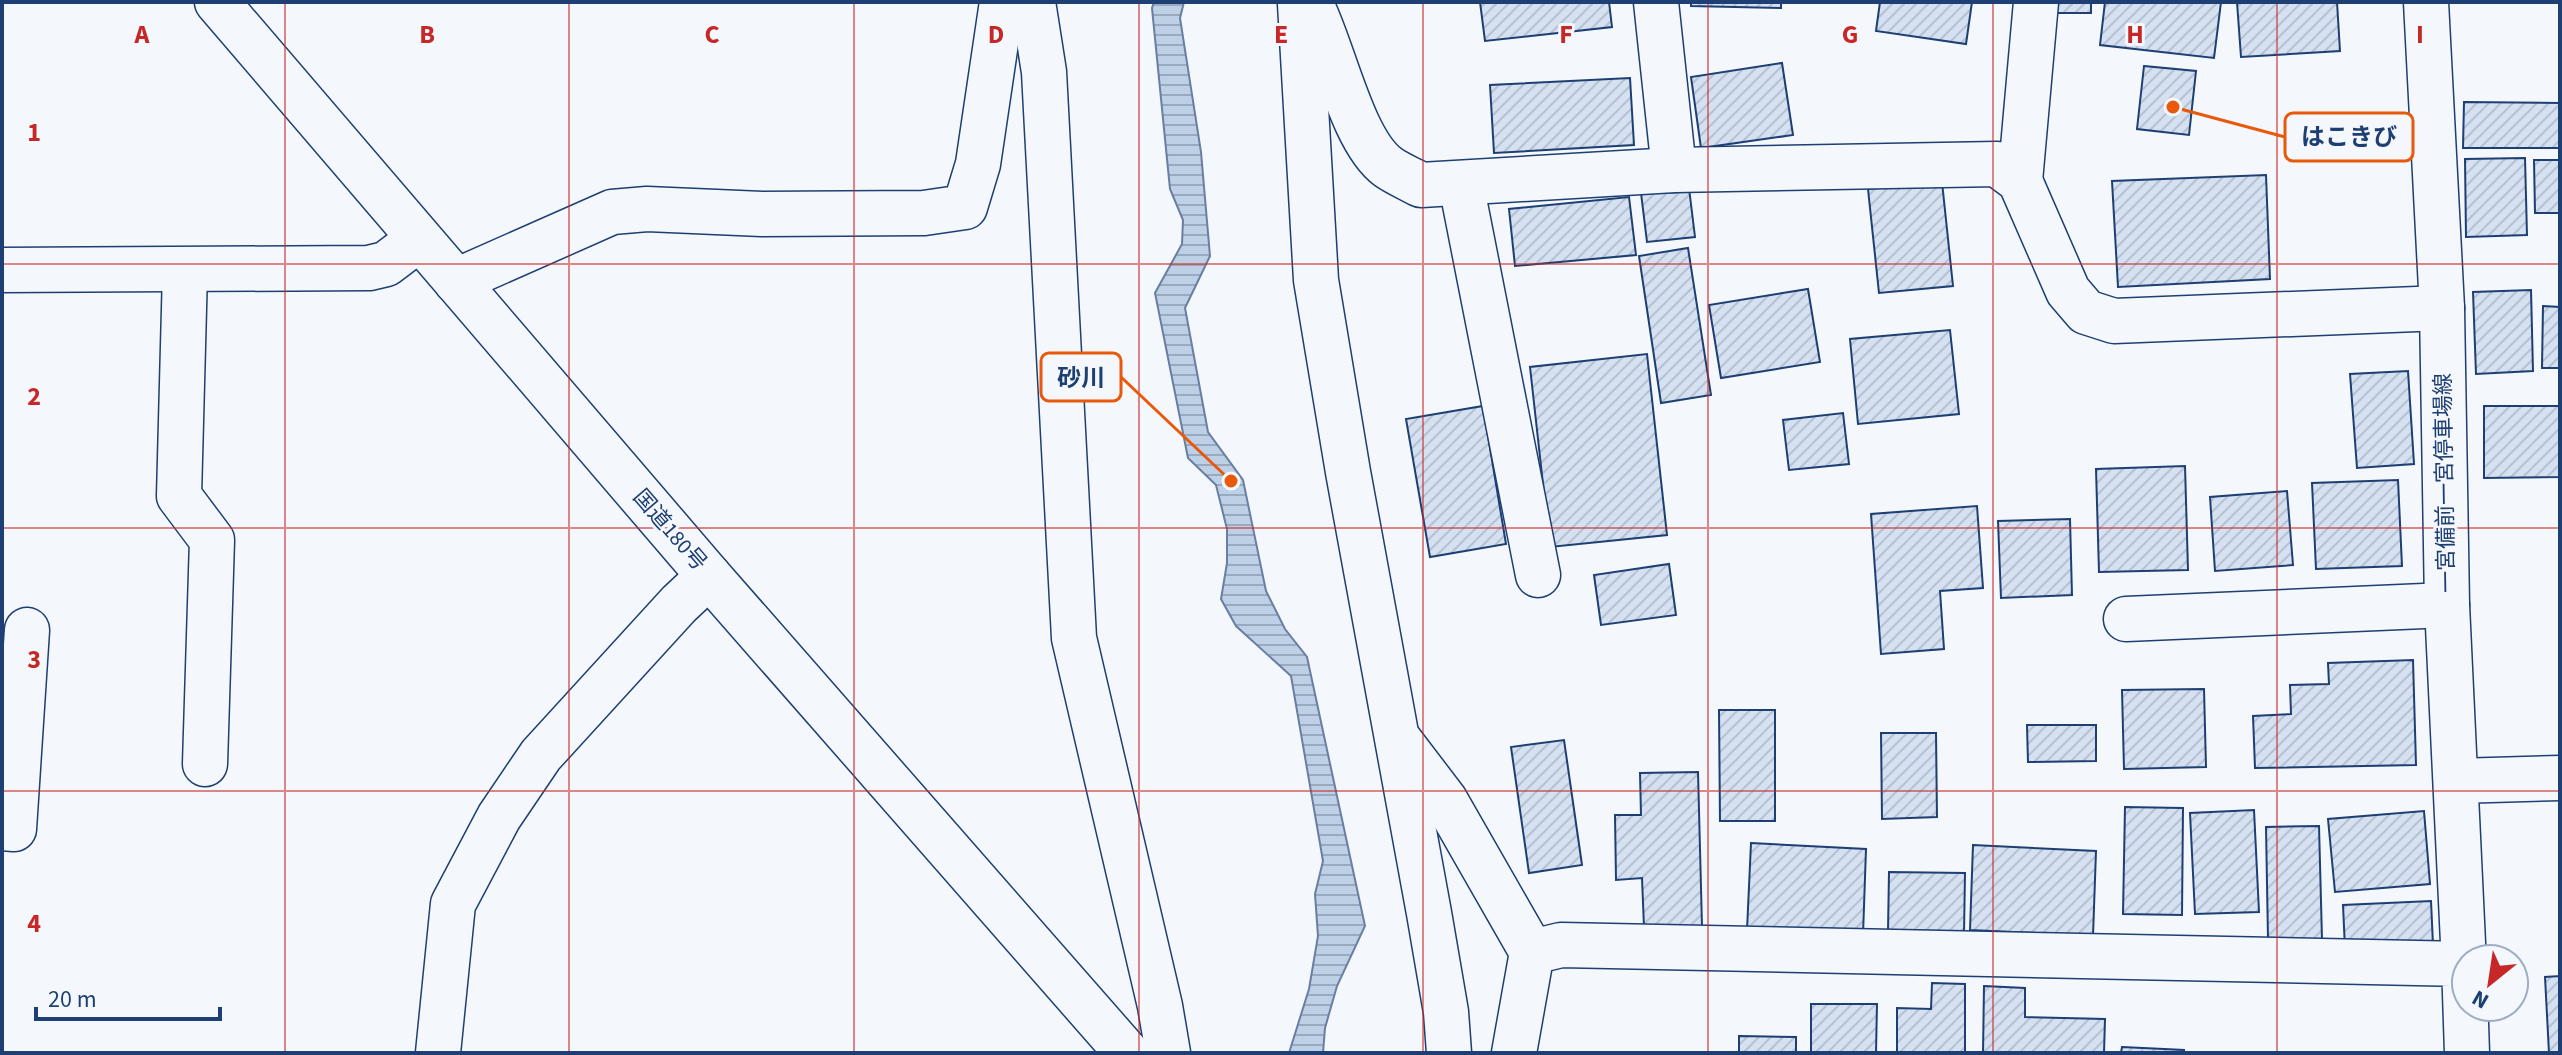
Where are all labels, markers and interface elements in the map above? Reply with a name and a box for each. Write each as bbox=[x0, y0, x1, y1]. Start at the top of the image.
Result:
text: A bbox=[134, 16, 151, 53]
text: B bbox=[419, 16, 435, 53]
text: C bbox=[704, 16, 720, 53]
text: D bbox=[988, 16, 1004, 53]
text: E bbox=[1274, 16, 1288, 53]
text: F bbox=[1559, 16, 1573, 53]
text: G bbox=[1842, 16, 1858, 53]
text: H bbox=[2126, 16, 2144, 53]
text: I bbox=[2416, 16, 2424, 53]
callout: はこきび bbox=[2285, 113, 2413, 161]
text: 1 bbox=[27, 114, 41, 151]
text: はこきび bbox=[2301, 120, 2397, 155]
callout: 砂川 bbox=[1041, 353, 1121, 401]
text: 砂川 bbox=[1057, 361, 1105, 396]
street label: 一宮備前一宮停車場線 bbox=[2427, 373, 2463, 593]
text: 2 bbox=[27, 378, 41, 415]
street label: 国道180号 bbox=[626, 482, 714, 578]
text: 3 bbox=[27, 641, 41, 678]
text: 4 bbox=[27, 905, 41, 942]
north arrow bbox=[2450, 943, 2530, 1023]
scale bar bbox=[36, 971, 220, 1021]
text: 20 m bbox=[48, 982, 97, 1017]
text: N bbox=[2466, 982, 2495, 1017]

